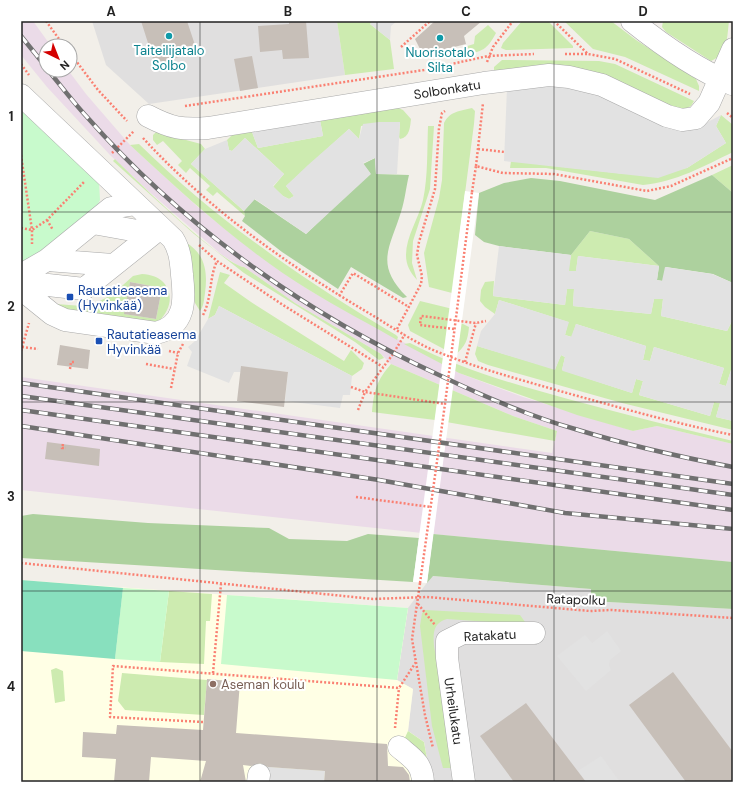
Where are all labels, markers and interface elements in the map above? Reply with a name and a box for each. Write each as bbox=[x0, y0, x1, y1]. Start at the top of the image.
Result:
text: A bbox=[106, 3, 116, 20]
text: B bbox=[284, 3, 292, 20]
text: C bbox=[461, 3, 471, 20]
text: D bbox=[638, 3, 648, 20]
marker: Taiteilijatalo Solbo bbox=[164, 31, 174, 41]
marker: Nuorisotalo Silta bbox=[435, 33, 445, 43]
north arrow bbox=[38, 38, 78, 78]
place label: Taiteilijatalo Solbo bbox=[134, 42, 205, 74]
place label: Nuorisotalo Silta bbox=[406, 44, 475, 76]
text: N bbox=[57, 57, 73, 73]
street label: Solbonkatu bbox=[412, 76, 482, 103]
text: 1 bbox=[9, 108, 13, 125]
place label: Rautatieasema (Hyvinkää) bbox=[78, 282, 167, 314]
marker: Rautatieasema (Hyvinkää) bbox=[65, 292, 75, 302]
text: 2 bbox=[7, 298, 15, 315]
place label: Rautatieasema Hyvinkää bbox=[107, 326, 196, 358]
marker: Rautatieasema Hyvinkää bbox=[94, 336, 104, 346]
text: 3 bbox=[7, 488, 15, 505]
street label: Ratapolku bbox=[546, 590, 606, 609]
street label: Ratakatu bbox=[463, 626, 517, 645]
place label: Aseman koulu bbox=[221, 676, 305, 693]
street label: Urheilukatu bbox=[440, 676, 467, 746]
text: 4 bbox=[7, 678, 15, 695]
marker: Aseman koulu bbox=[208, 679, 218, 689]

